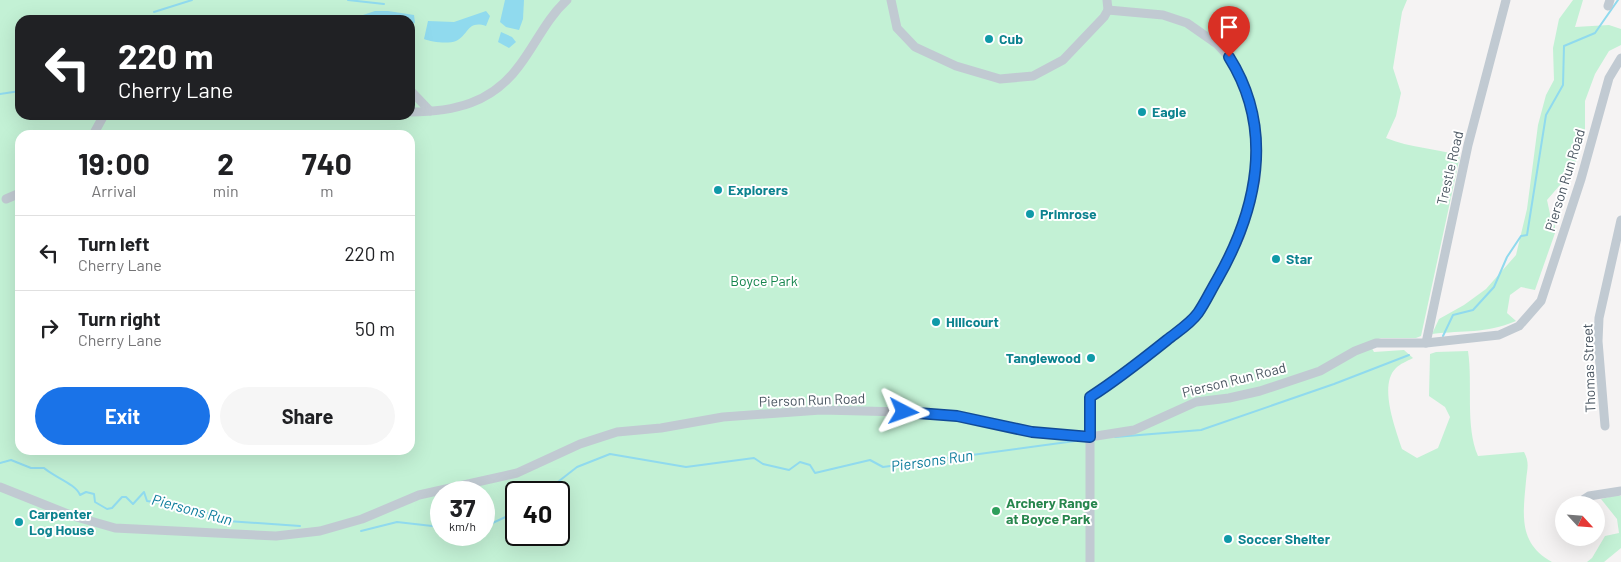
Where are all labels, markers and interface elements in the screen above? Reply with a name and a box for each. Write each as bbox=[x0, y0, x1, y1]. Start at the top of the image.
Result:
pin bbox=[1208, 6, 1250, 57]
icon: arrive bbox=[1215, 13, 1243, 41]
place label: Cub bbox=[999, 30, 1023, 47]
marker: Cub bbox=[983, 33, 995, 45]
text: 220 m bbox=[118, 34, 213, 76]
icon: left bbox=[35, 35, 100, 100]
text: Cherry Lane bbox=[118, 76, 233, 102]
place label: Eagle bbox=[1152, 103, 1187, 120]
marker: Eagle bbox=[1136, 106, 1148, 118]
street label: Pierson Run Road bbox=[1541, 126, 1588, 233]
street label: Trestle Road bbox=[1433, 129, 1466, 207]
text: 19:00 bbox=[78, 145, 150, 181]
text: 2 bbox=[217, 145, 234, 181]
text: 740 bbox=[302, 145, 352, 181]
text: Arrival bbox=[92, 181, 136, 200]
text: min bbox=[213, 181, 239, 200]
text: m bbox=[320, 181, 333, 200]
place label: Explorers bbox=[728, 181, 788, 198]
marker: Explorers bbox=[712, 184, 724, 196]
place label: Primrose bbox=[1040, 205, 1097, 222]
marker: Primrose bbox=[1024, 208, 1036, 220]
text: Turn left bbox=[78, 232, 149, 255]
icon: left bbox=[35, 239, 63, 267]
text: 220 m bbox=[344, 242, 395, 265]
place label: Star bbox=[1286, 250, 1313, 267]
marker: Star bbox=[1270, 253, 1282, 265]
text: Cherry Lane bbox=[78, 255, 162, 274]
park label: Boyce Park bbox=[730, 272, 798, 289]
text: Turn right bbox=[78, 307, 160, 330]
place label: Hillcourt bbox=[946, 313, 999, 330]
icon: right bbox=[35, 314, 63, 342]
marker: Hillcourt bbox=[930, 316, 942, 328]
text: 50 m bbox=[355, 317, 395, 340]
street label: Thomas Street bbox=[1578, 323, 1599, 413]
text: Cherry Lane bbox=[78, 330, 162, 349]
place label: Tanglewood bbox=[1006, 349, 1081, 366]
marker: Tanglewood bbox=[1085, 352, 1097, 364]
street label: Pierson Run Road bbox=[1180, 358, 1288, 401]
position arrow bbox=[877, 385, 929, 437]
button: Exit bbox=[35, 387, 210, 445]
button: Share bbox=[220, 387, 395, 445]
street label: Pierson Run Road bbox=[758, 389, 865, 410]
water label: Piersons Run bbox=[890, 445, 974, 475]
speed limit sign: 40 bbox=[505, 481, 570, 546]
water label: Piersons Run bbox=[150, 490, 235, 528]
text: 37 bbox=[450, 492, 475, 522]
place label: Archery Range at Boyce Park bbox=[1006, 494, 1098, 527]
north arrow bbox=[1555, 496, 1605, 546]
map controls bbox=[1555, 496, 1605, 546]
place label: Carpenter Log House bbox=[29, 505, 95, 538]
marker: Archery Range at Boyce Park bbox=[990, 505, 1002, 517]
marker: Carpenter Log House bbox=[13, 516, 25, 528]
text: km/h bbox=[449, 519, 476, 533]
place label: Soccer Shelter bbox=[1238, 530, 1331, 547]
marker: Soccer Shelter bbox=[1222, 533, 1234, 545]

